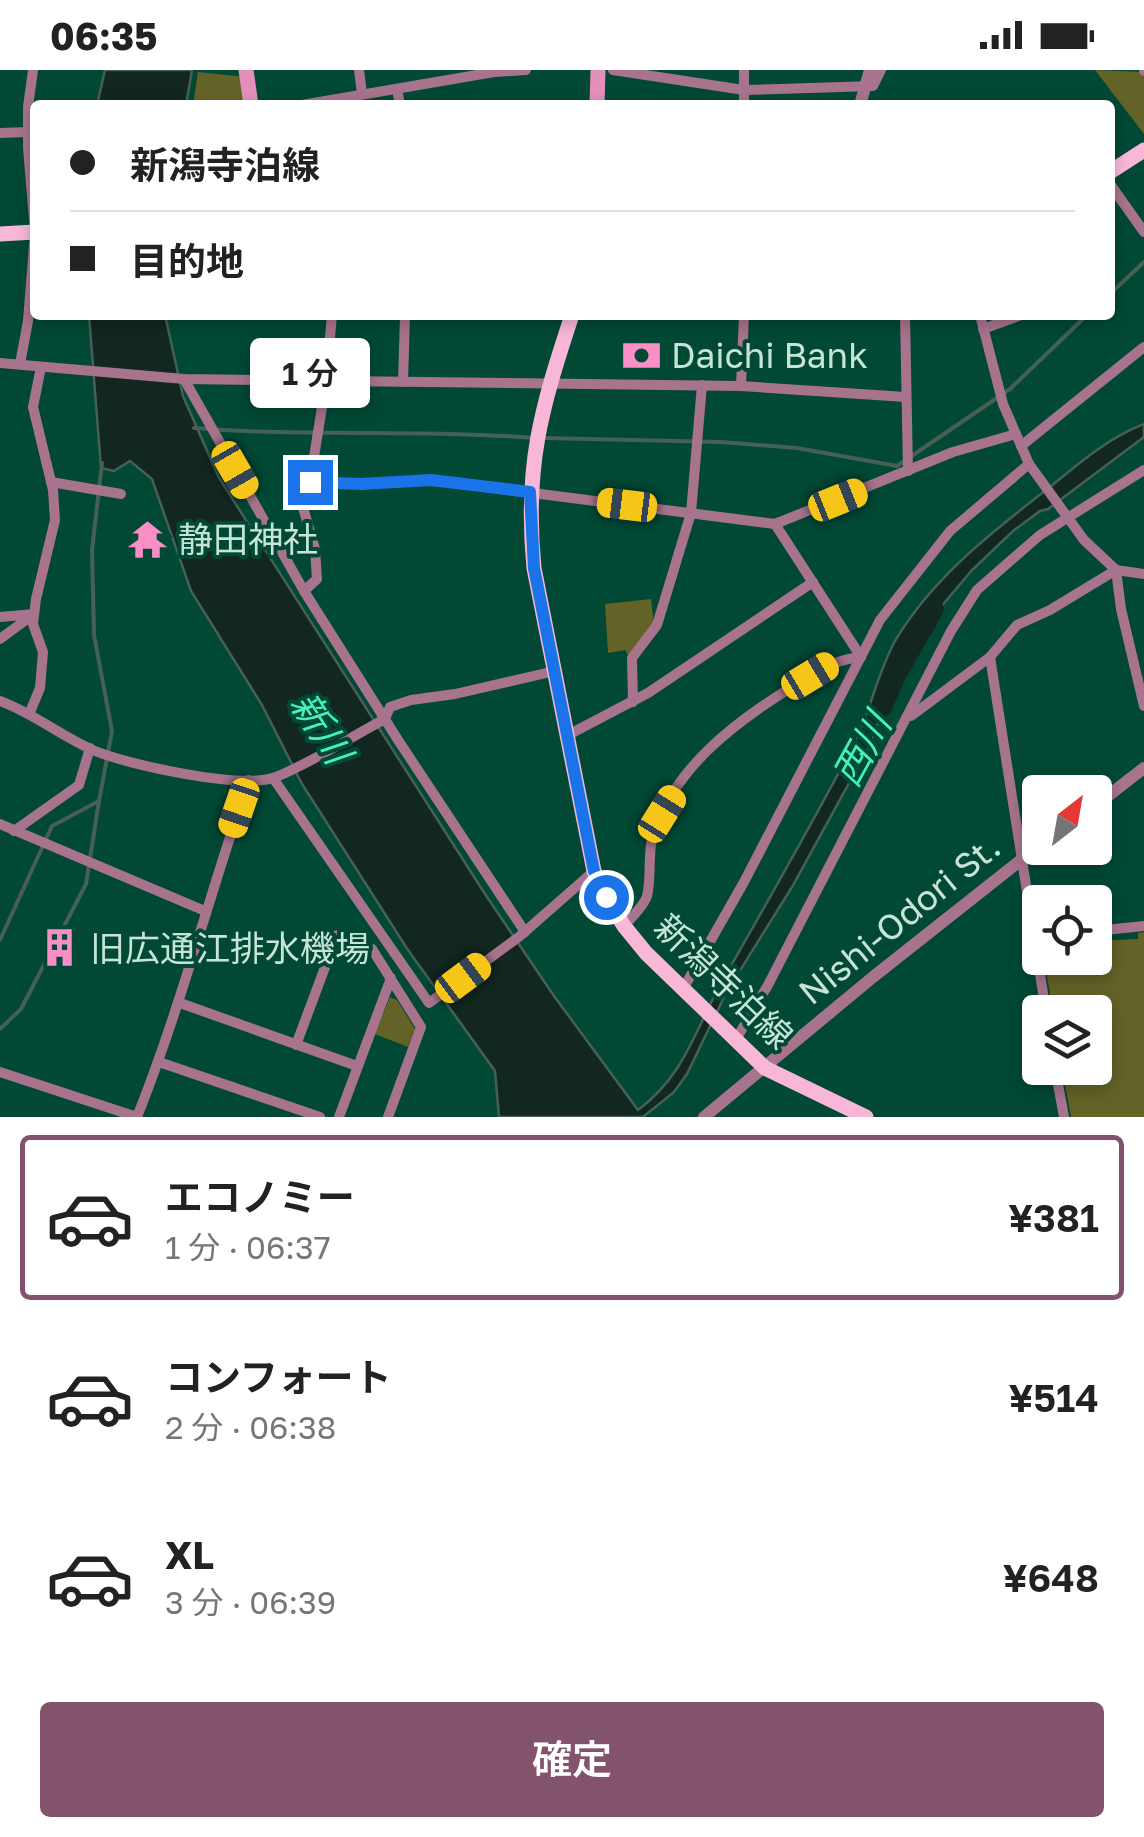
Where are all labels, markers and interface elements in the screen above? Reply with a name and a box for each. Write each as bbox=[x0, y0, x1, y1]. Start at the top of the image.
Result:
text: 06:35 bbox=[50, 13, 157, 58]
text: 新潟寺泊線 bbox=[130, 142, 320, 187]
text: 目的地 bbox=[130, 238, 244, 283]
bank icon: Daichi Bank bbox=[620, 334, 662, 376]
place label: Daichi Bank bbox=[671, 334, 868, 376]
callout: 1 分 bbox=[250, 337, 370, 407]
text: 1 分 bbox=[282, 354, 338, 392]
car bbox=[207, 437, 263, 503]
route end bbox=[288, 460, 333, 505]
car bbox=[805, 475, 871, 525]
car bbox=[595, 486, 659, 524]
temple icon: 静田神社 bbox=[127, 518, 169, 560]
place label: 静田神社 bbox=[178, 518, 318, 560]
car bbox=[777, 648, 843, 704]
water label: 新川 bbox=[282, 683, 364, 774]
water label: 西川 bbox=[823, 701, 901, 793]
car bbox=[215, 775, 263, 841]
north arrow bbox=[1022, 775, 1112, 865]
map controls bbox=[1022, 775, 1112, 1085]
car bbox=[633, 781, 691, 847]
street label: Nishi-Odori St. bbox=[790, 825, 1008, 1013]
route start bbox=[584, 875, 629, 920]
button: locate bbox=[1022, 885, 1112, 975]
street label: 新潟寺泊線 bbox=[646, 905, 802, 1057]
building icon: 旧広通江排水機場 bbox=[39, 927, 81, 969]
place label: 旧広通江排水機場 bbox=[90, 927, 370, 969]
car bbox=[430, 948, 496, 1008]
button: layers bbox=[1022, 995, 1112, 1085]
icon: car bbox=[45, 1173, 135, 1263]
text: エコノミー bbox=[165, 1174, 355, 1219]
text: ¥381 bbox=[1008, 1195, 1099, 1240]
text: 1 分 · 06:37 bbox=[165, 1228, 331, 1266]
icon: car bbox=[45, 1353, 135, 1443]
text: コンフォート bbox=[165, 1354, 392, 1399]
text: ¥514 bbox=[1009, 1375, 1099, 1420]
text: 2 分 · 06:38 bbox=[165, 1408, 336, 1446]
text: XL bbox=[165, 1532, 214, 1577]
icon: car bbox=[45, 1533, 135, 1623]
text: ¥648 bbox=[1003, 1555, 1099, 1600]
text: 3 分 · 06:39 bbox=[165, 1583, 336, 1621]
button: 確定 bbox=[40, 1702, 1104, 1817]

